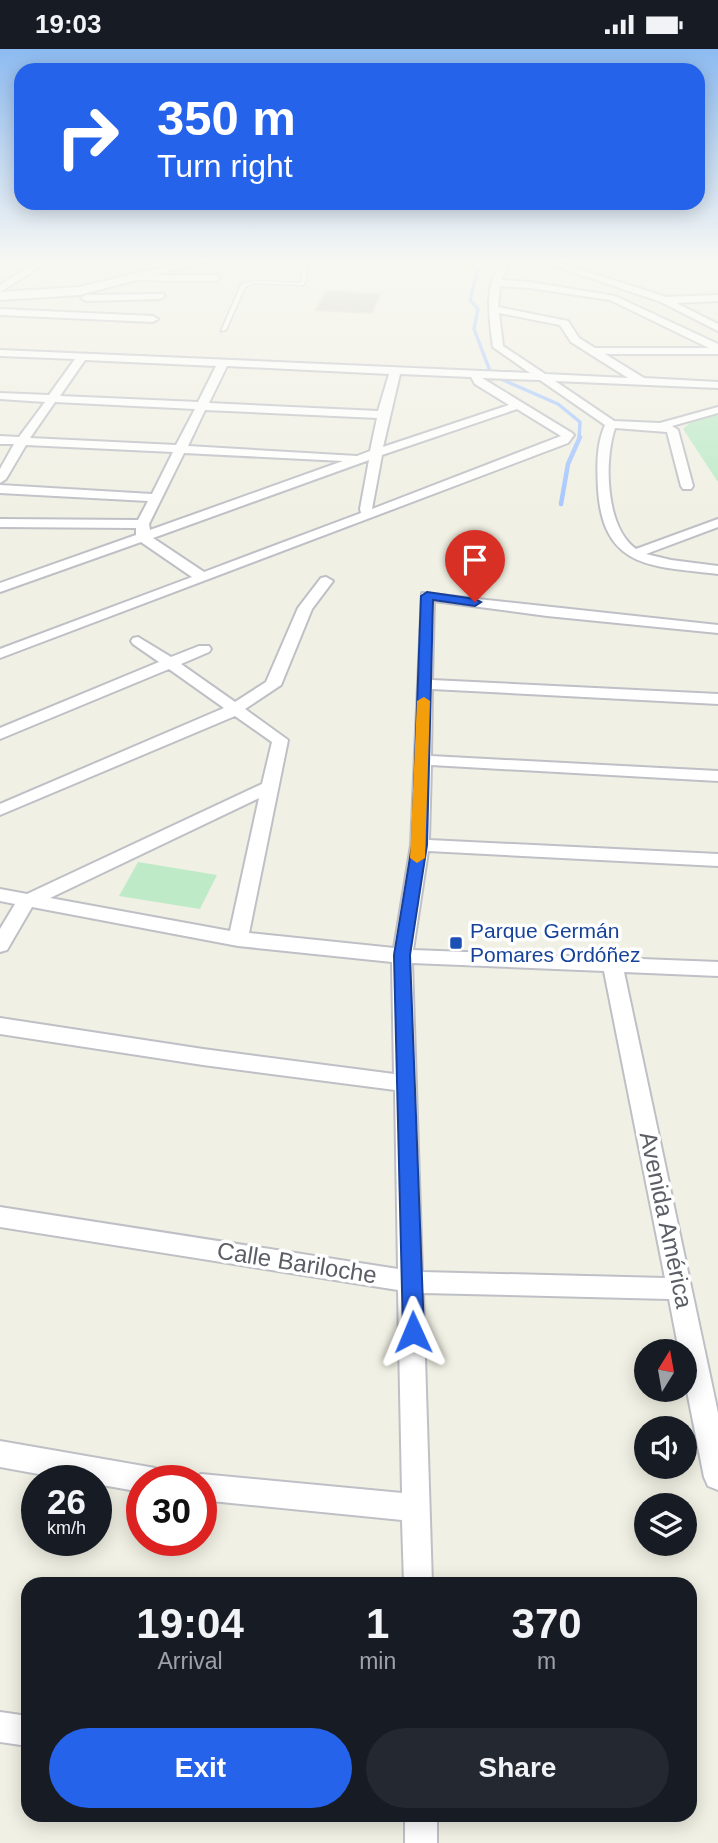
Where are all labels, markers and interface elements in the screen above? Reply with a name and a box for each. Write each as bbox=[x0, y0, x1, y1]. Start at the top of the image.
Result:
text: 19:03 bbox=[35, 9, 102, 39]
icon: right bbox=[42, 91, 133, 182]
text: 350 m bbox=[157, 91, 296, 145]
text: Turn right bbox=[157, 148, 293, 184]
pin bbox=[445, 530, 505, 602]
icon: arrive bbox=[456, 541, 494, 579]
place label: Parque Germán Pomares Ordóñez bbox=[470, 919, 640, 966]
marker: Parque Germán Pomares Ordóñez bbox=[448, 935, 464, 951]
street label: Avenida América bbox=[635, 1129, 699, 1311]
street label: Calle Bariloche bbox=[215, 1237, 379, 1288]
position arrow bbox=[376, 1295, 450, 1369]
north arrow bbox=[634, 1339, 696, 1402]
map controls bbox=[634, 1339, 697, 1556]
button: sound bbox=[634, 1416, 697, 1479]
speed limit sign: 30 bbox=[126, 1465, 217, 1556]
text: 26 bbox=[47, 1482, 86, 1521]
button: layers bbox=[634, 1493, 697, 1556]
text: km/h bbox=[47, 1518, 86, 1538]
text: 19:04 bbox=[136, 1600, 244, 1647]
text: 1 bbox=[366, 1600, 389, 1647]
text: 370 bbox=[512, 1600, 582, 1647]
text: Arrival bbox=[157, 1648, 223, 1674]
text: min bbox=[359, 1648, 396, 1674]
text: m bbox=[537, 1648, 556, 1674]
button: Exit bbox=[49, 1728, 352, 1808]
button: Share bbox=[366, 1728, 669, 1808]

